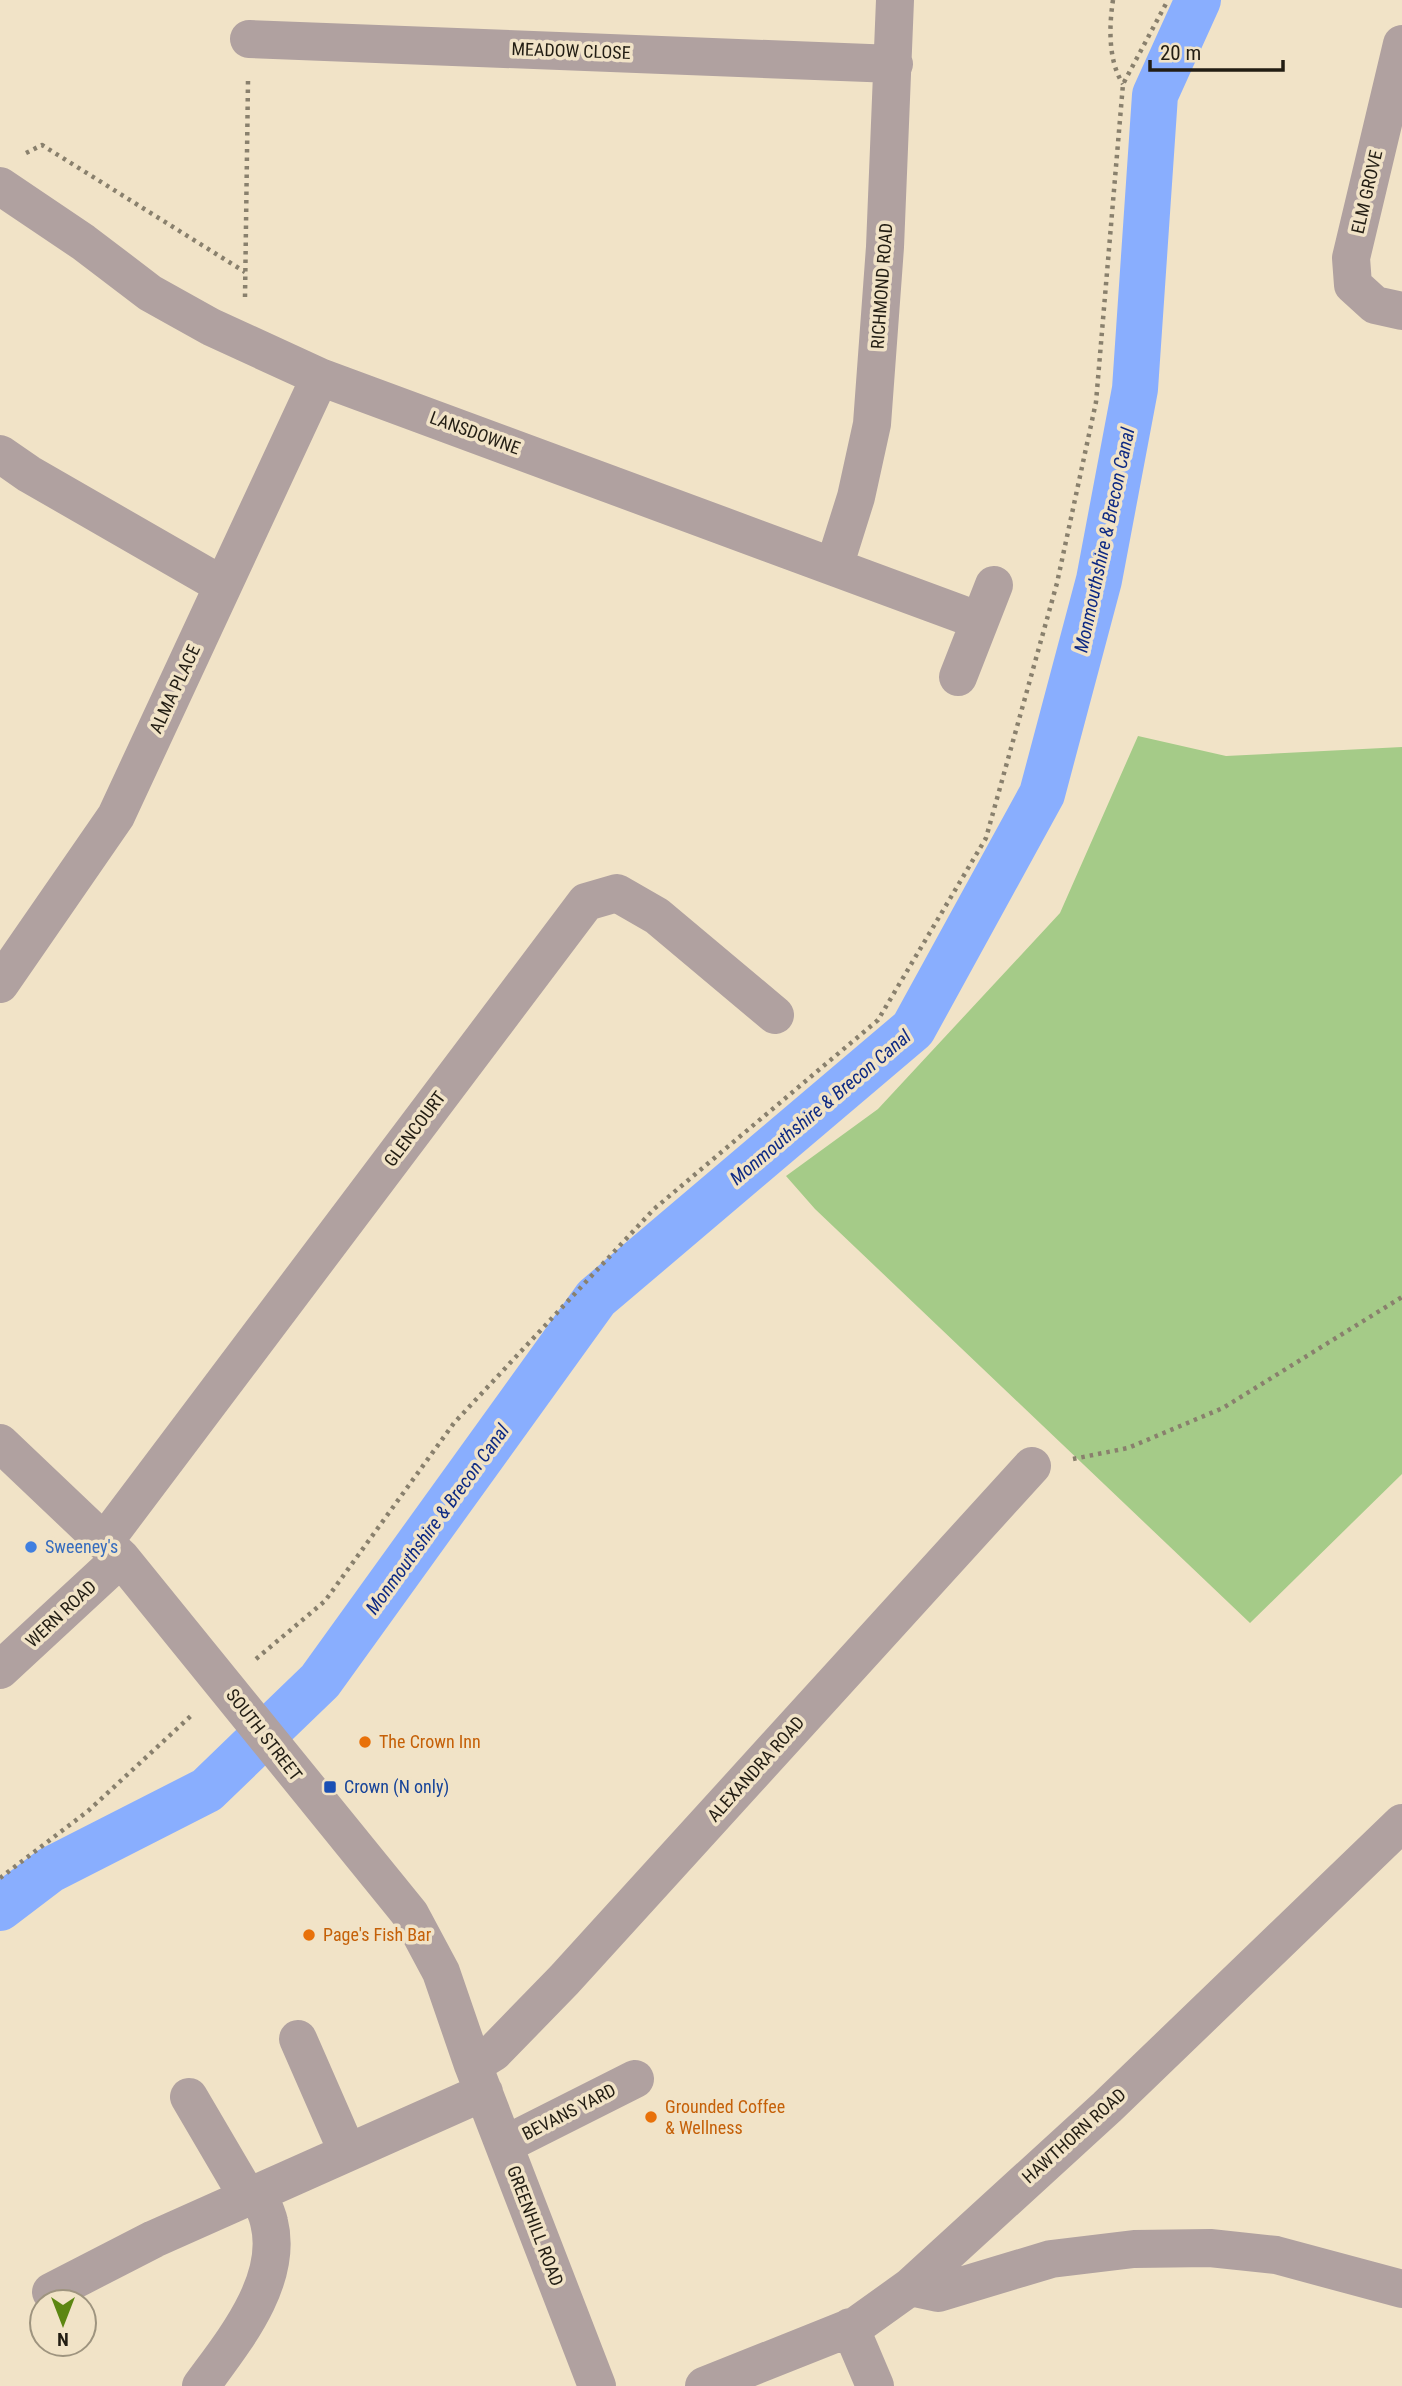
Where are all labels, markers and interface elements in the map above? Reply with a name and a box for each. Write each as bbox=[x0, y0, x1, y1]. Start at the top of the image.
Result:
scale bar bbox=[1150, 28, 1283, 72]
street label: MEADOW CLOSE bbox=[511, 38, 631, 63]
text: 20 m bbox=[1160, 41, 1201, 65]
street label: ELM GROVE bbox=[1347, 148, 1386, 236]
street label: RICHMOND ROAD bbox=[867, 222, 896, 350]
street label: LANSDOWNE bbox=[427, 407, 523, 459]
water label: Monmouthshire & Brecon Canal bbox=[1069, 425, 1140, 655]
street label: ALMA PLACE bbox=[145, 641, 204, 736]
water label: Monmouthshire & Brecon Canal bbox=[725, 1024, 916, 1190]
street label: GLENCOURT bbox=[380, 1087, 450, 1170]
water label: Monmouthshire & Brecon Canal bbox=[361, 1419, 515, 1619]
place label: Sweeney's bbox=[45, 1536, 118, 1557]
marker: Sweeney's bbox=[23, 1539, 39, 1555]
street label: WERN ROAD bbox=[21, 1576, 100, 1651]
street label: SOUTH STREET bbox=[222, 1685, 307, 1785]
street label: ALEXANDRA ROAD bbox=[703, 1712, 808, 1826]
place label: The Crown Inn bbox=[379, 1731, 481, 1752]
marker: The Crown Inn bbox=[357, 1734, 373, 1750]
place label: Crown (N only) bbox=[344, 1776, 449, 1798]
marker: Crown (N only) bbox=[322, 1779, 338, 1795]
place label: Page's Fish Bar bbox=[323, 1924, 432, 1945]
marker: Page's Fish Bar bbox=[301, 1927, 317, 1943]
street label: BEVANS YARD bbox=[519, 2079, 619, 2144]
street label: HAWTHORN ROAD bbox=[1018, 2084, 1130, 2188]
place label: Grounded Coffee & Wellness bbox=[665, 2096, 785, 2138]
marker: Grounded Coffee & Wellness bbox=[643, 2109, 659, 2125]
street label: GREENHILL ROAD bbox=[503, 2163, 568, 2289]
north arrow bbox=[28, 2288, 98, 2358]
text: N bbox=[57, 2328, 69, 2351]

